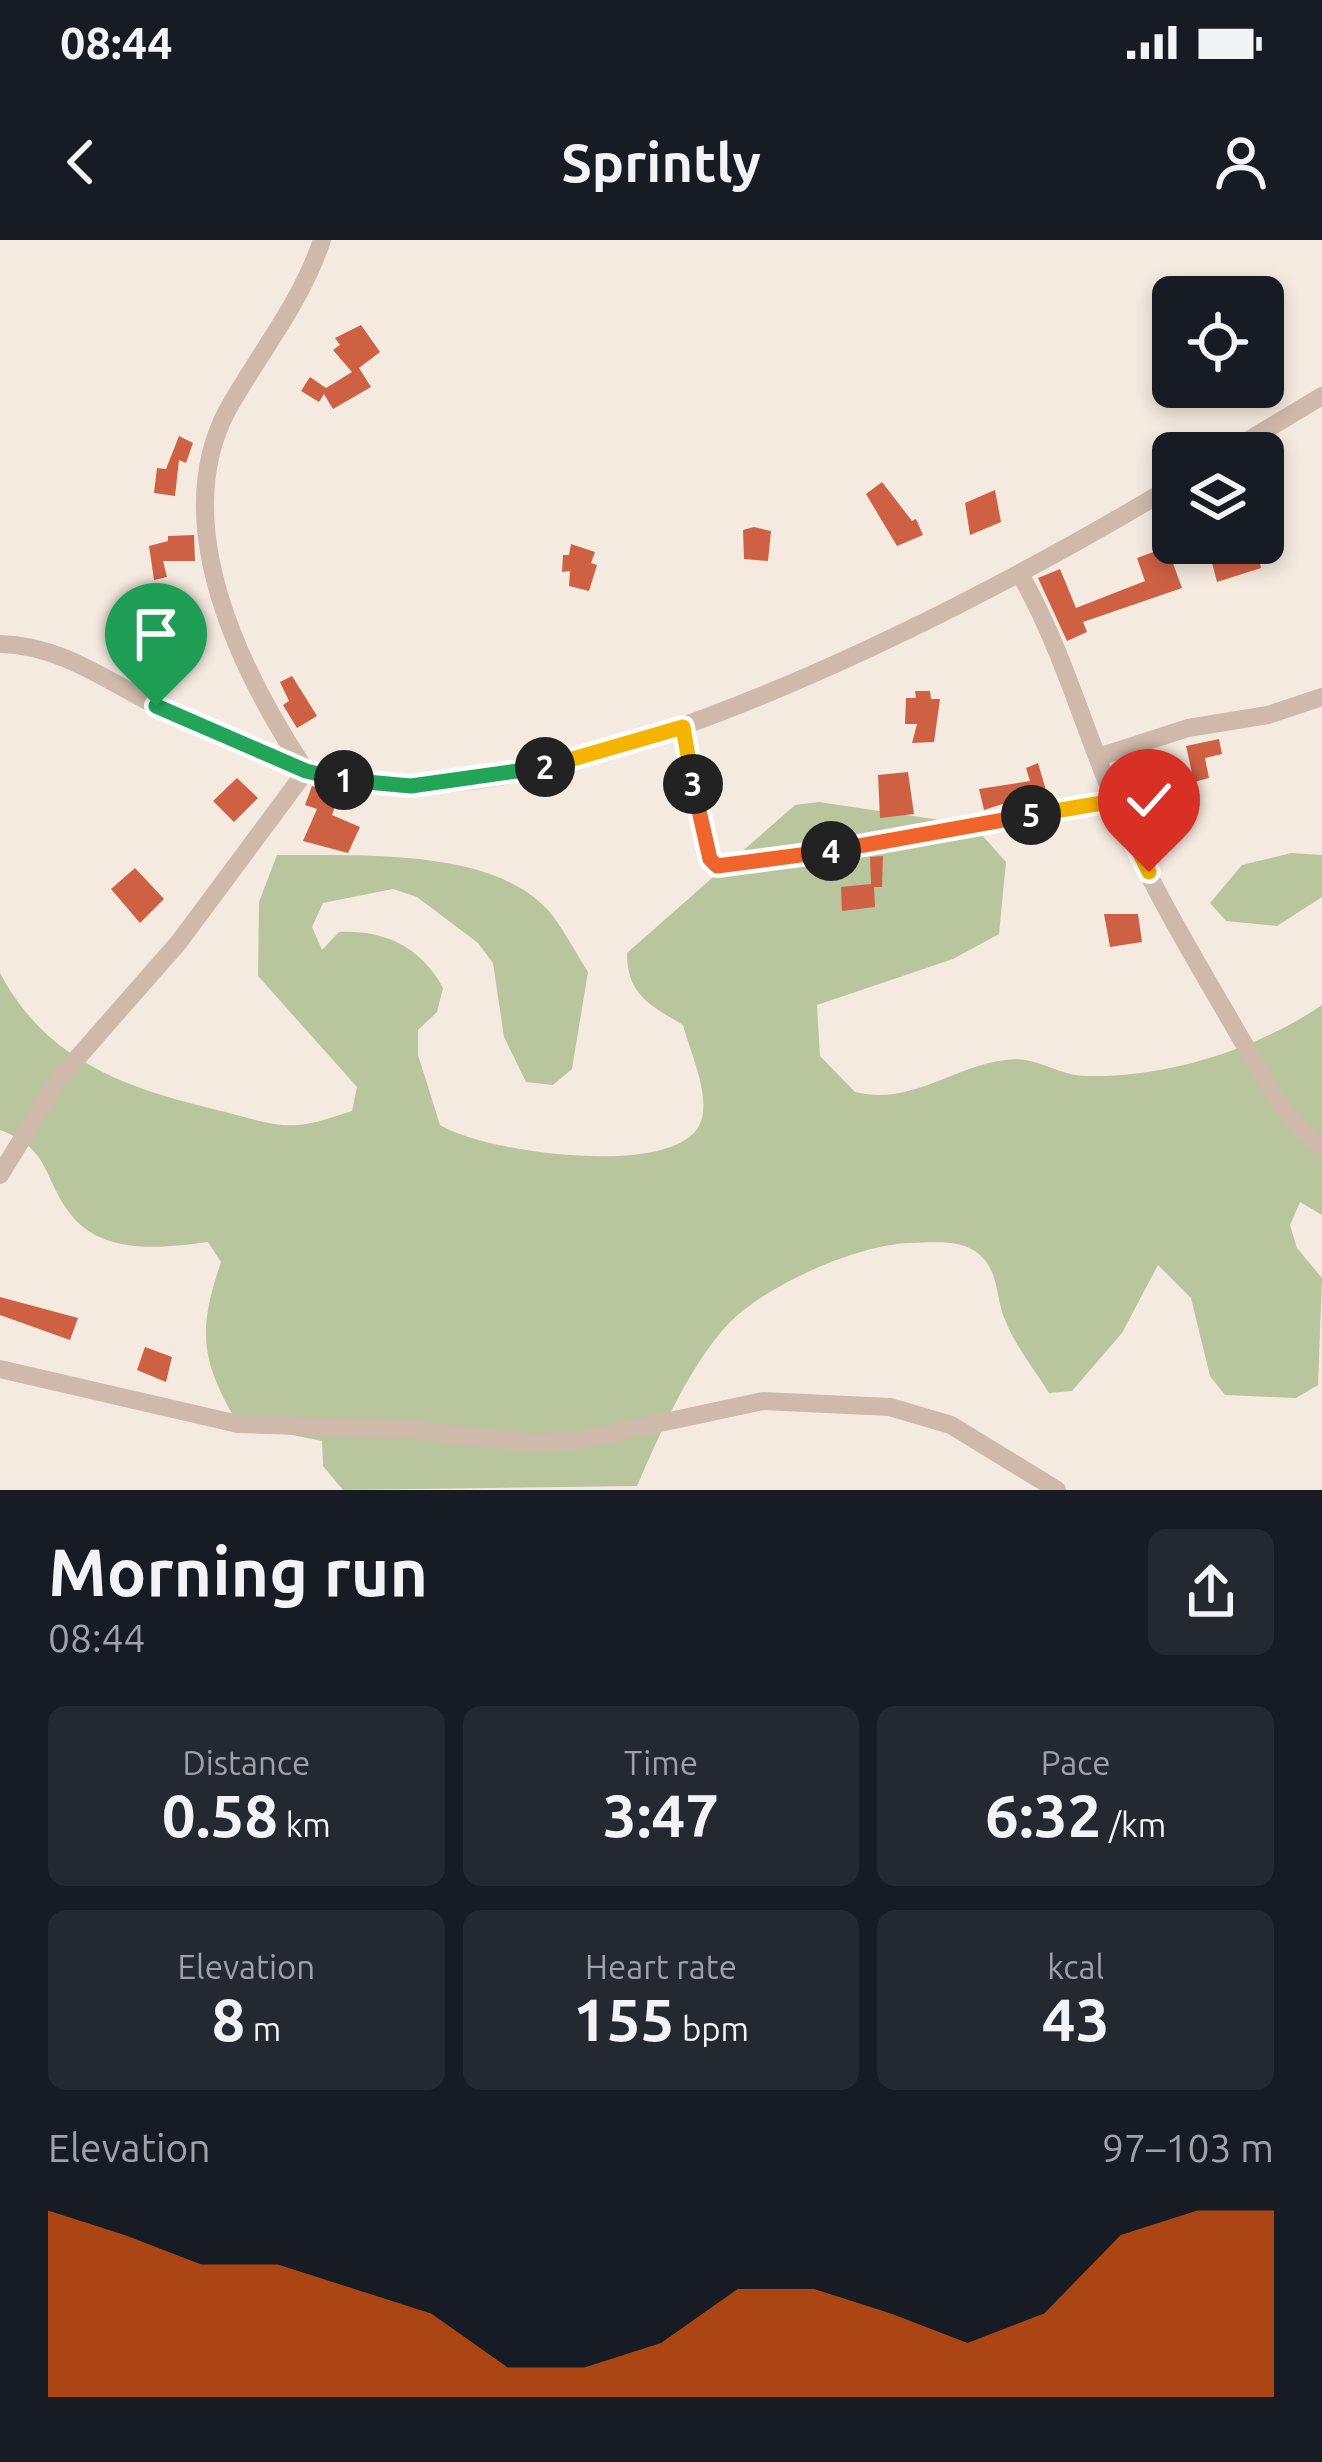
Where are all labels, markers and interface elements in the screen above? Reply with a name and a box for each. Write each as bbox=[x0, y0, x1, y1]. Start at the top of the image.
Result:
text: 08:44 bbox=[60, 17, 173, 68]
icon: back bbox=[48, 129, 114, 195]
icon: person bbox=[1208, 129, 1274, 195]
text: Sprintly bbox=[561, 132, 761, 192]
map controls bbox=[1152, 276, 1284, 564]
button: locate bbox=[1152, 276, 1284, 408]
button: layers bbox=[1152, 432, 1284, 564]
pin bbox=[105, 583, 207, 706]
icon: arrive bbox=[123, 601, 189, 667]
pin: 2 bbox=[515, 737, 575, 797]
text: 2 bbox=[536, 748, 554, 785]
pin bbox=[1098, 749, 1200, 872]
pin: 1 bbox=[314, 750, 374, 810]
pin: 3 bbox=[663, 754, 723, 814]
text: 1 bbox=[335, 761, 353, 798]
text: 3 bbox=[684, 765, 702, 802]
icon: check bbox=[1116, 767, 1182, 833]
pin: 5 bbox=[1001, 785, 1061, 845]
text: 5 bbox=[1022, 796, 1040, 833]
pin: 4 bbox=[801, 821, 861, 881]
text: 4 bbox=[822, 832, 840, 869]
button: share bbox=[1148, 1529, 1274, 1655]
text: Morning run bbox=[48, 1534, 428, 1608]
text: 08:44 bbox=[48, 1616, 146, 1659]
text: Distance bbox=[182, 1744, 310, 1781]
text: Time bbox=[624, 1744, 698, 1781]
text: Pace bbox=[1041, 1744, 1111, 1781]
text: 0.58 bbox=[162, 1781, 278, 1848]
text: 3:47 bbox=[603, 1781, 719, 1848]
text: 6:32 bbox=[985, 1781, 1101, 1848]
text: km bbox=[278, 1806, 331, 1843]
text: /km bbox=[1101, 1806, 1166, 1843]
text: Elevation bbox=[178, 1948, 315, 1985]
text: Heart rate bbox=[585, 1948, 737, 1985]
text: kcal bbox=[1047, 1948, 1104, 1985]
text: 8 bbox=[211, 1985, 245, 2052]
text: 155 bbox=[573, 1985, 674, 2052]
text: 43 bbox=[1042, 1985, 1110, 2052]
text: m bbox=[245, 2010, 281, 2047]
text: bpm bbox=[674, 2010, 749, 2047]
text: Elevation bbox=[48, 2126, 211, 2169]
text: 97–103 m bbox=[1102, 2126, 1274, 2169]

